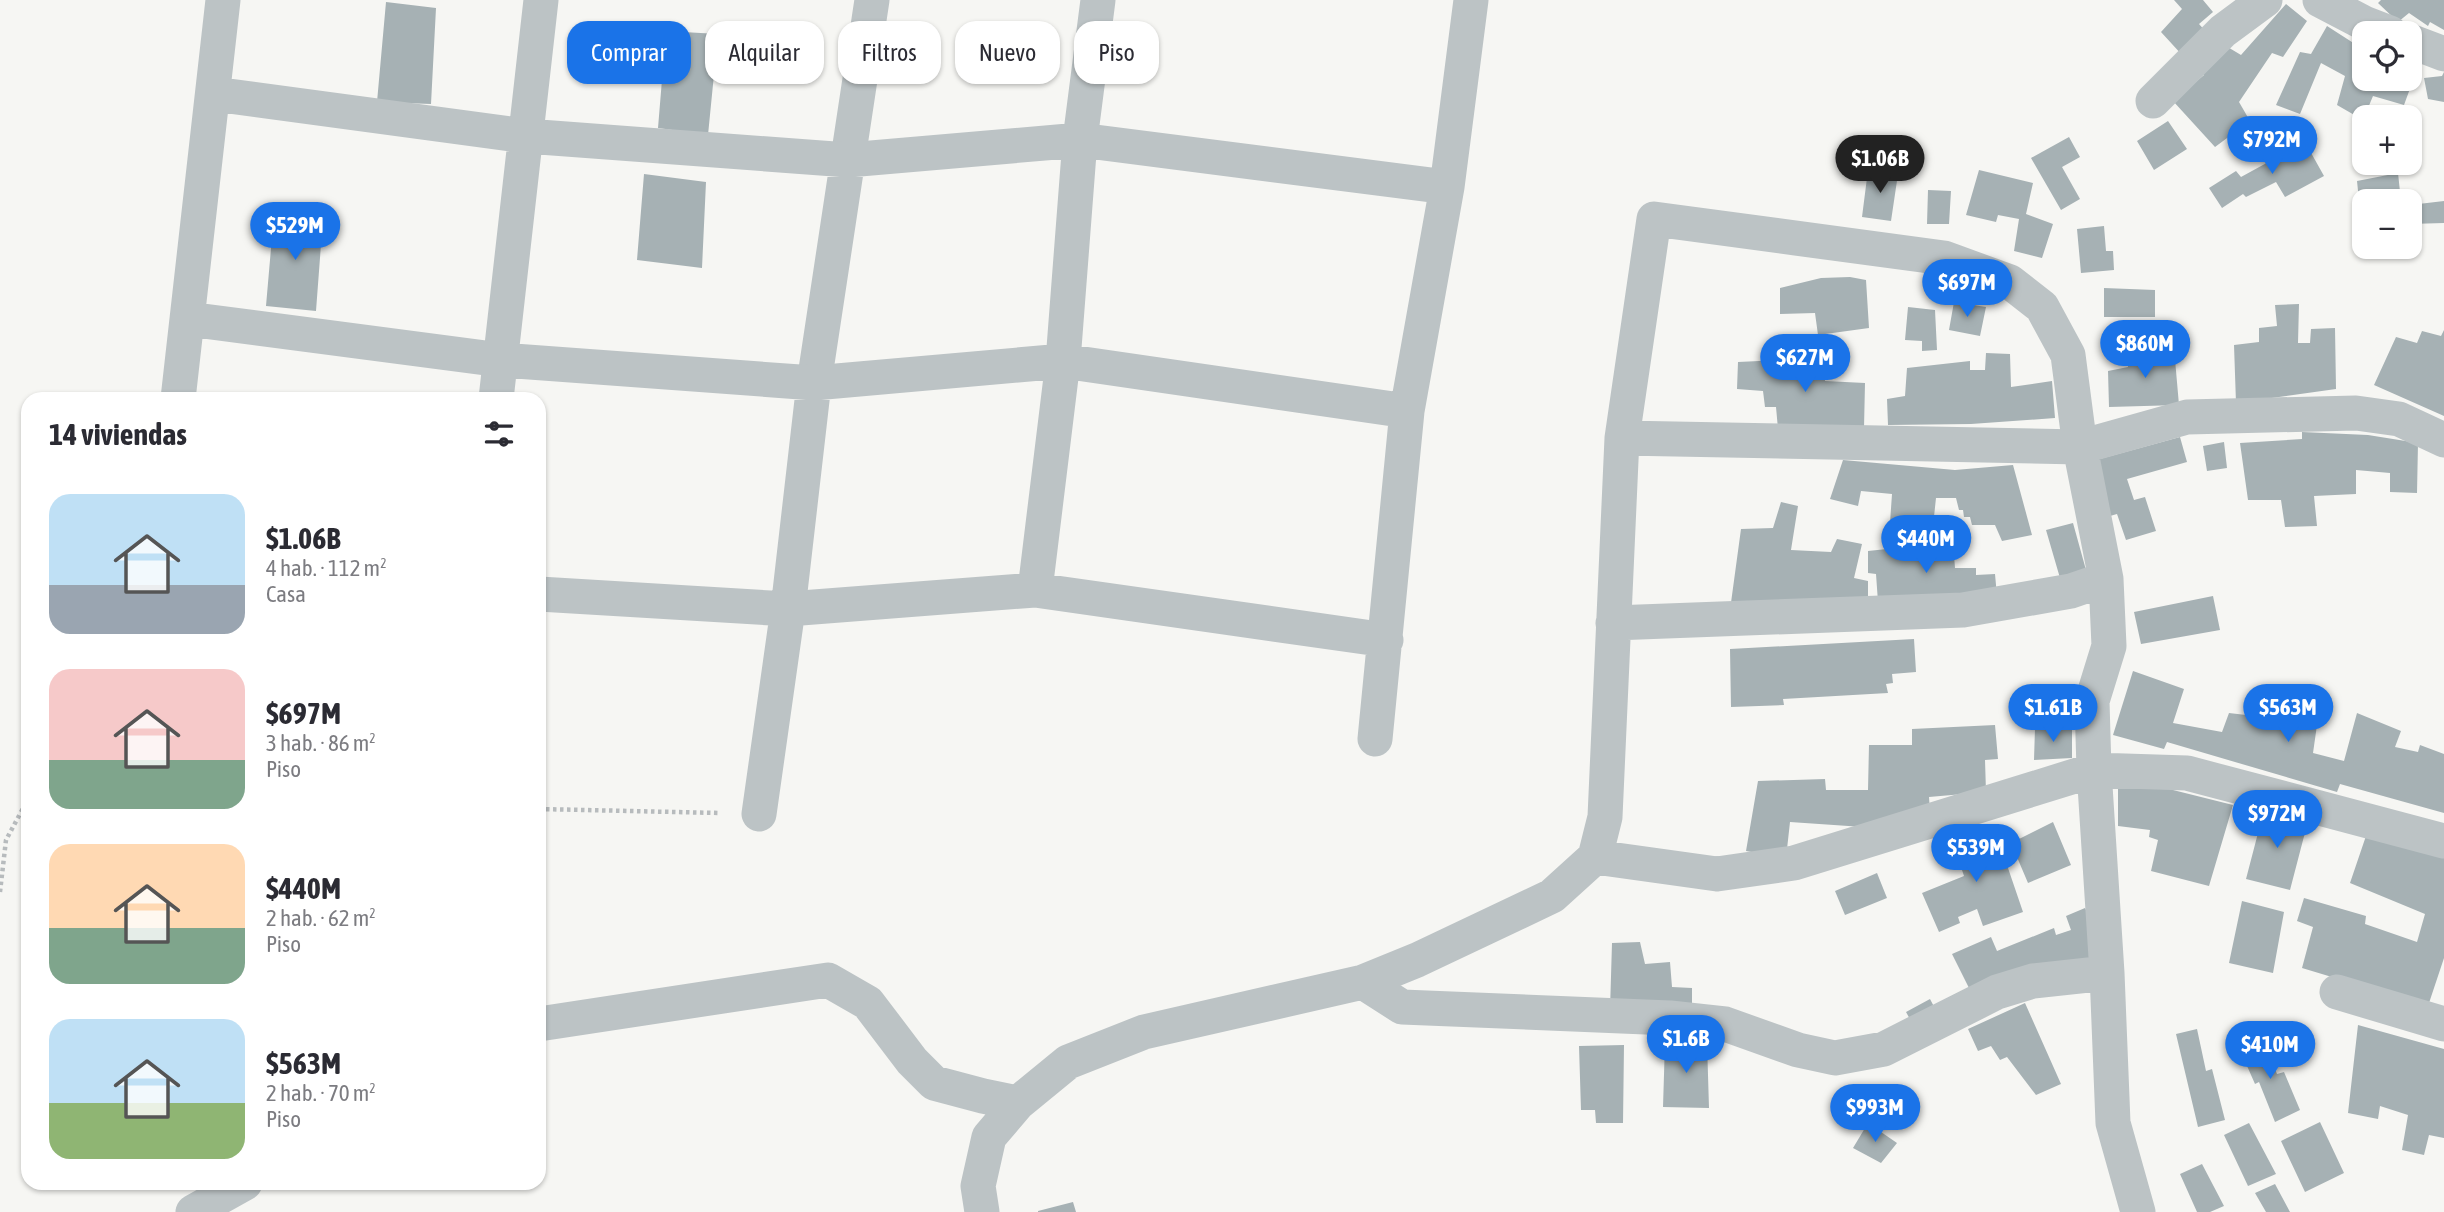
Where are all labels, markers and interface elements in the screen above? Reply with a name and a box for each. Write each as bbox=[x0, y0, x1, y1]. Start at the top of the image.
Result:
chip: Comprar bbox=[567, 21, 691, 84]
chip: Alquilar bbox=[705, 21, 824, 84]
chip: Filtros bbox=[838, 21, 941, 84]
chip: Nuevo bbox=[955, 21, 1060, 84]
chip: Piso bbox=[1074, 21, 1159, 84]
map controls bbox=[2352, 21, 2422, 259]
button: locate bbox=[2352, 21, 2422, 91]
button: + bbox=[2352, 105, 2422, 175]
pin: $792M bbox=[2223, 116, 2321, 176]
text: $792M bbox=[2243, 126, 2301, 152]
pin: $1.06B bbox=[1823, 136, 1937, 195]
text: $1.06B bbox=[1851, 145, 1909, 171]
button: − bbox=[2352, 189, 2422, 259]
pin: $529M bbox=[246, 202, 344, 262]
text: $529M bbox=[266, 212, 324, 238]
pin: $697M bbox=[1918, 260, 2016, 319]
text: $697M bbox=[1938, 269, 1996, 295]
pin: $860M bbox=[2096, 320, 2194, 380]
text: $860M bbox=[2116, 330, 2174, 356]
pin: $627M bbox=[1756, 334, 1854, 394]
text: $627M bbox=[1776, 344, 1834, 370]
icon: filters bbox=[480, 415, 518, 453]
text: 14 viviendas bbox=[49, 417, 187, 451]
pin: $440M bbox=[1877, 516, 1975, 575]
text: $1.06B bbox=[266, 521, 340, 555]
icon: home bbox=[105, 522, 189, 606]
text: $440M bbox=[1897, 525, 1955, 551]
text: 4 hab. · 112 m² bbox=[266, 555, 387, 581]
text: Casa bbox=[266, 581, 306, 607]
pin: $1.61B bbox=[1996, 684, 2110, 744]
pin: $563M bbox=[2239, 684, 2337, 744]
text: $1.61B bbox=[2024, 694, 2082, 720]
text: $563M bbox=[2259, 694, 2317, 720]
text: $697M bbox=[266, 696, 341, 730]
icon: home bbox=[105, 697, 189, 781]
text: 3 hab. · 86 m² bbox=[266, 730, 376, 756]
text: Piso bbox=[266, 756, 301, 782]
pin: $972M bbox=[2228, 790, 2326, 850]
text: $972M bbox=[2248, 800, 2306, 826]
pin: $539M bbox=[1927, 824, 2025, 884]
text: $539M bbox=[1947, 834, 2005, 860]
text: $440M bbox=[266, 871, 341, 905]
icon: home bbox=[105, 872, 189, 956]
text: 2 hab. · 62 m² bbox=[266, 905, 376, 931]
text: Piso bbox=[266, 931, 301, 957]
pin: $1.6B bbox=[1637, 1016, 1735, 1075]
pin: $410M bbox=[2221, 1021, 2319, 1081]
text: $1.6B bbox=[1663, 1025, 1709, 1051]
text: $410M bbox=[2241, 1031, 2299, 1057]
text: $563M bbox=[266, 1046, 341, 1080]
icon: home bbox=[105, 1047, 189, 1131]
text: 2 hab. · 70 m² bbox=[266, 1080, 376, 1106]
pin: $993M bbox=[1826, 1084, 1924, 1144]
text: $993M bbox=[1846, 1094, 1904, 1120]
text: Piso bbox=[266, 1106, 301, 1132]

